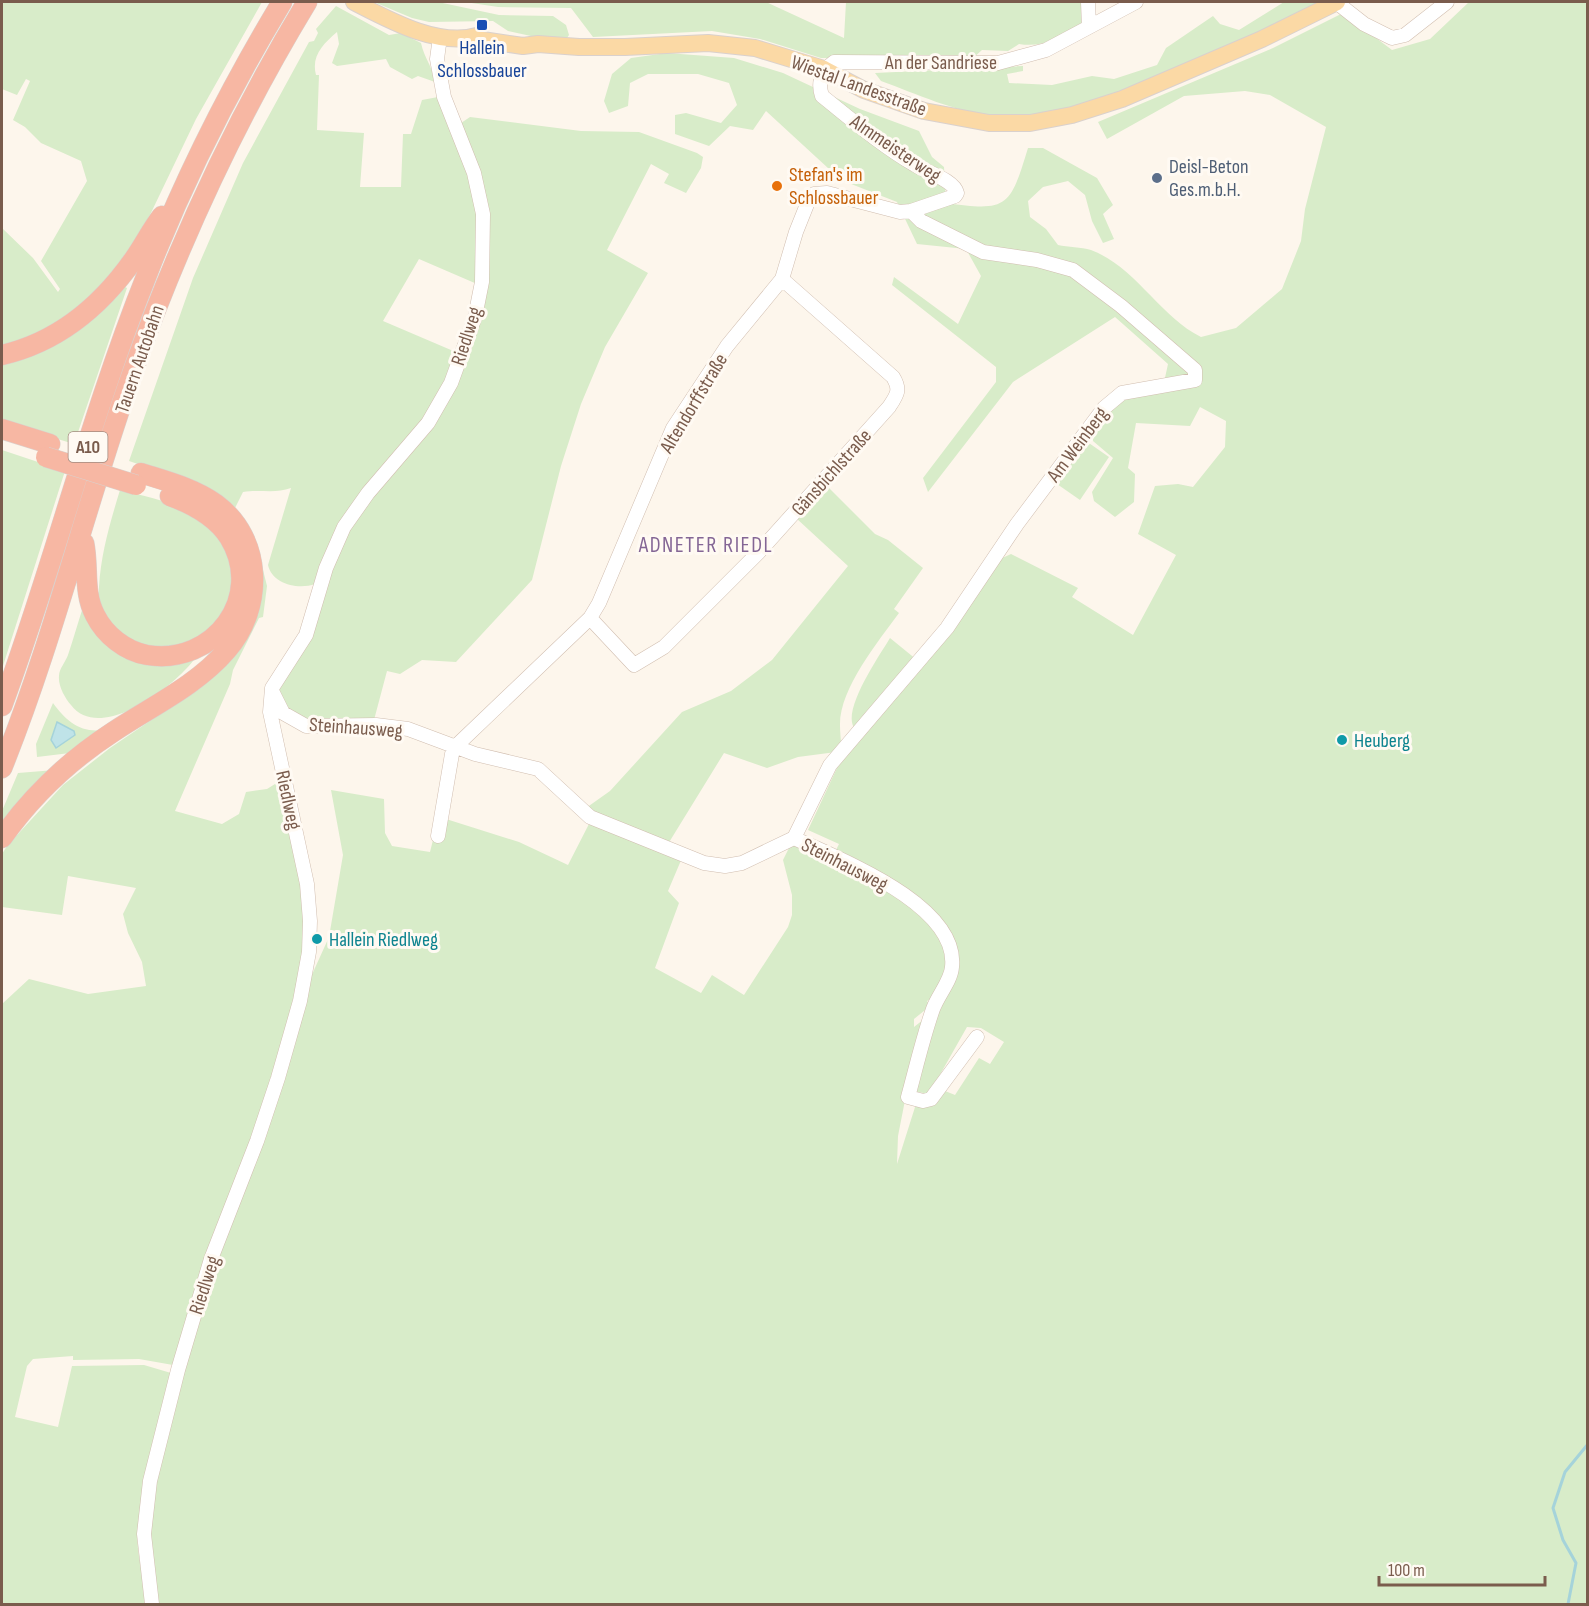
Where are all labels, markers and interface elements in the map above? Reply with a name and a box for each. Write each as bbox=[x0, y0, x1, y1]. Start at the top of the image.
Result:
marker: Hallein Schlossbauer bbox=[475, 18, 489, 32]
place label: Hallein Schlossbauer bbox=[437, 36, 527, 83]
street label: Wiestal Landesstraße bbox=[788, 50, 930, 122]
street label: An der Sandriese bbox=[884, 51, 997, 75]
street label: Almmeisterweg bbox=[845, 109, 945, 188]
place label: Deisl-Beton Ges.m.b.H. bbox=[1169, 155, 1249, 202]
place label: Stefan's im Schlossbauer bbox=[789, 163, 879, 210]
marker: Deisl-Beton Ges.m.b.H. bbox=[1150, 171, 1164, 185]
marker: Stefan's im Schlossbauer bbox=[770, 179, 784, 193]
street label: Tauern Autobahn bbox=[110, 302, 170, 416]
street label: Riedlweg bbox=[446, 304, 488, 369]
street label: Altendorffstraße bbox=[654, 349, 733, 459]
street label: Am Weinberg bbox=[1041, 402, 1114, 488]
street label: Gänsbichlstraße bbox=[787, 424, 877, 521]
road number: A10 bbox=[68, 432, 107, 462]
district label: ADNETER RIEDL bbox=[638, 532, 773, 559]
street label: Steinhausweg bbox=[308, 713, 404, 743]
place label: Heuberg bbox=[1354, 729, 1410, 753]
marker: Heuberg bbox=[1335, 733, 1349, 747]
street label: Riedlweg bbox=[270, 768, 306, 832]
street label: Steinhausweg bbox=[797, 833, 892, 897]
place label: Hallein Riedlweg bbox=[329, 928, 438, 952]
marker: Hallein Riedlweg bbox=[310, 932, 324, 946]
street label: Riedlweg bbox=[184, 1253, 226, 1318]
scale bar bbox=[1379, 1549, 1546, 1587]
text: 100 m bbox=[1388, 1560, 1425, 1581]

